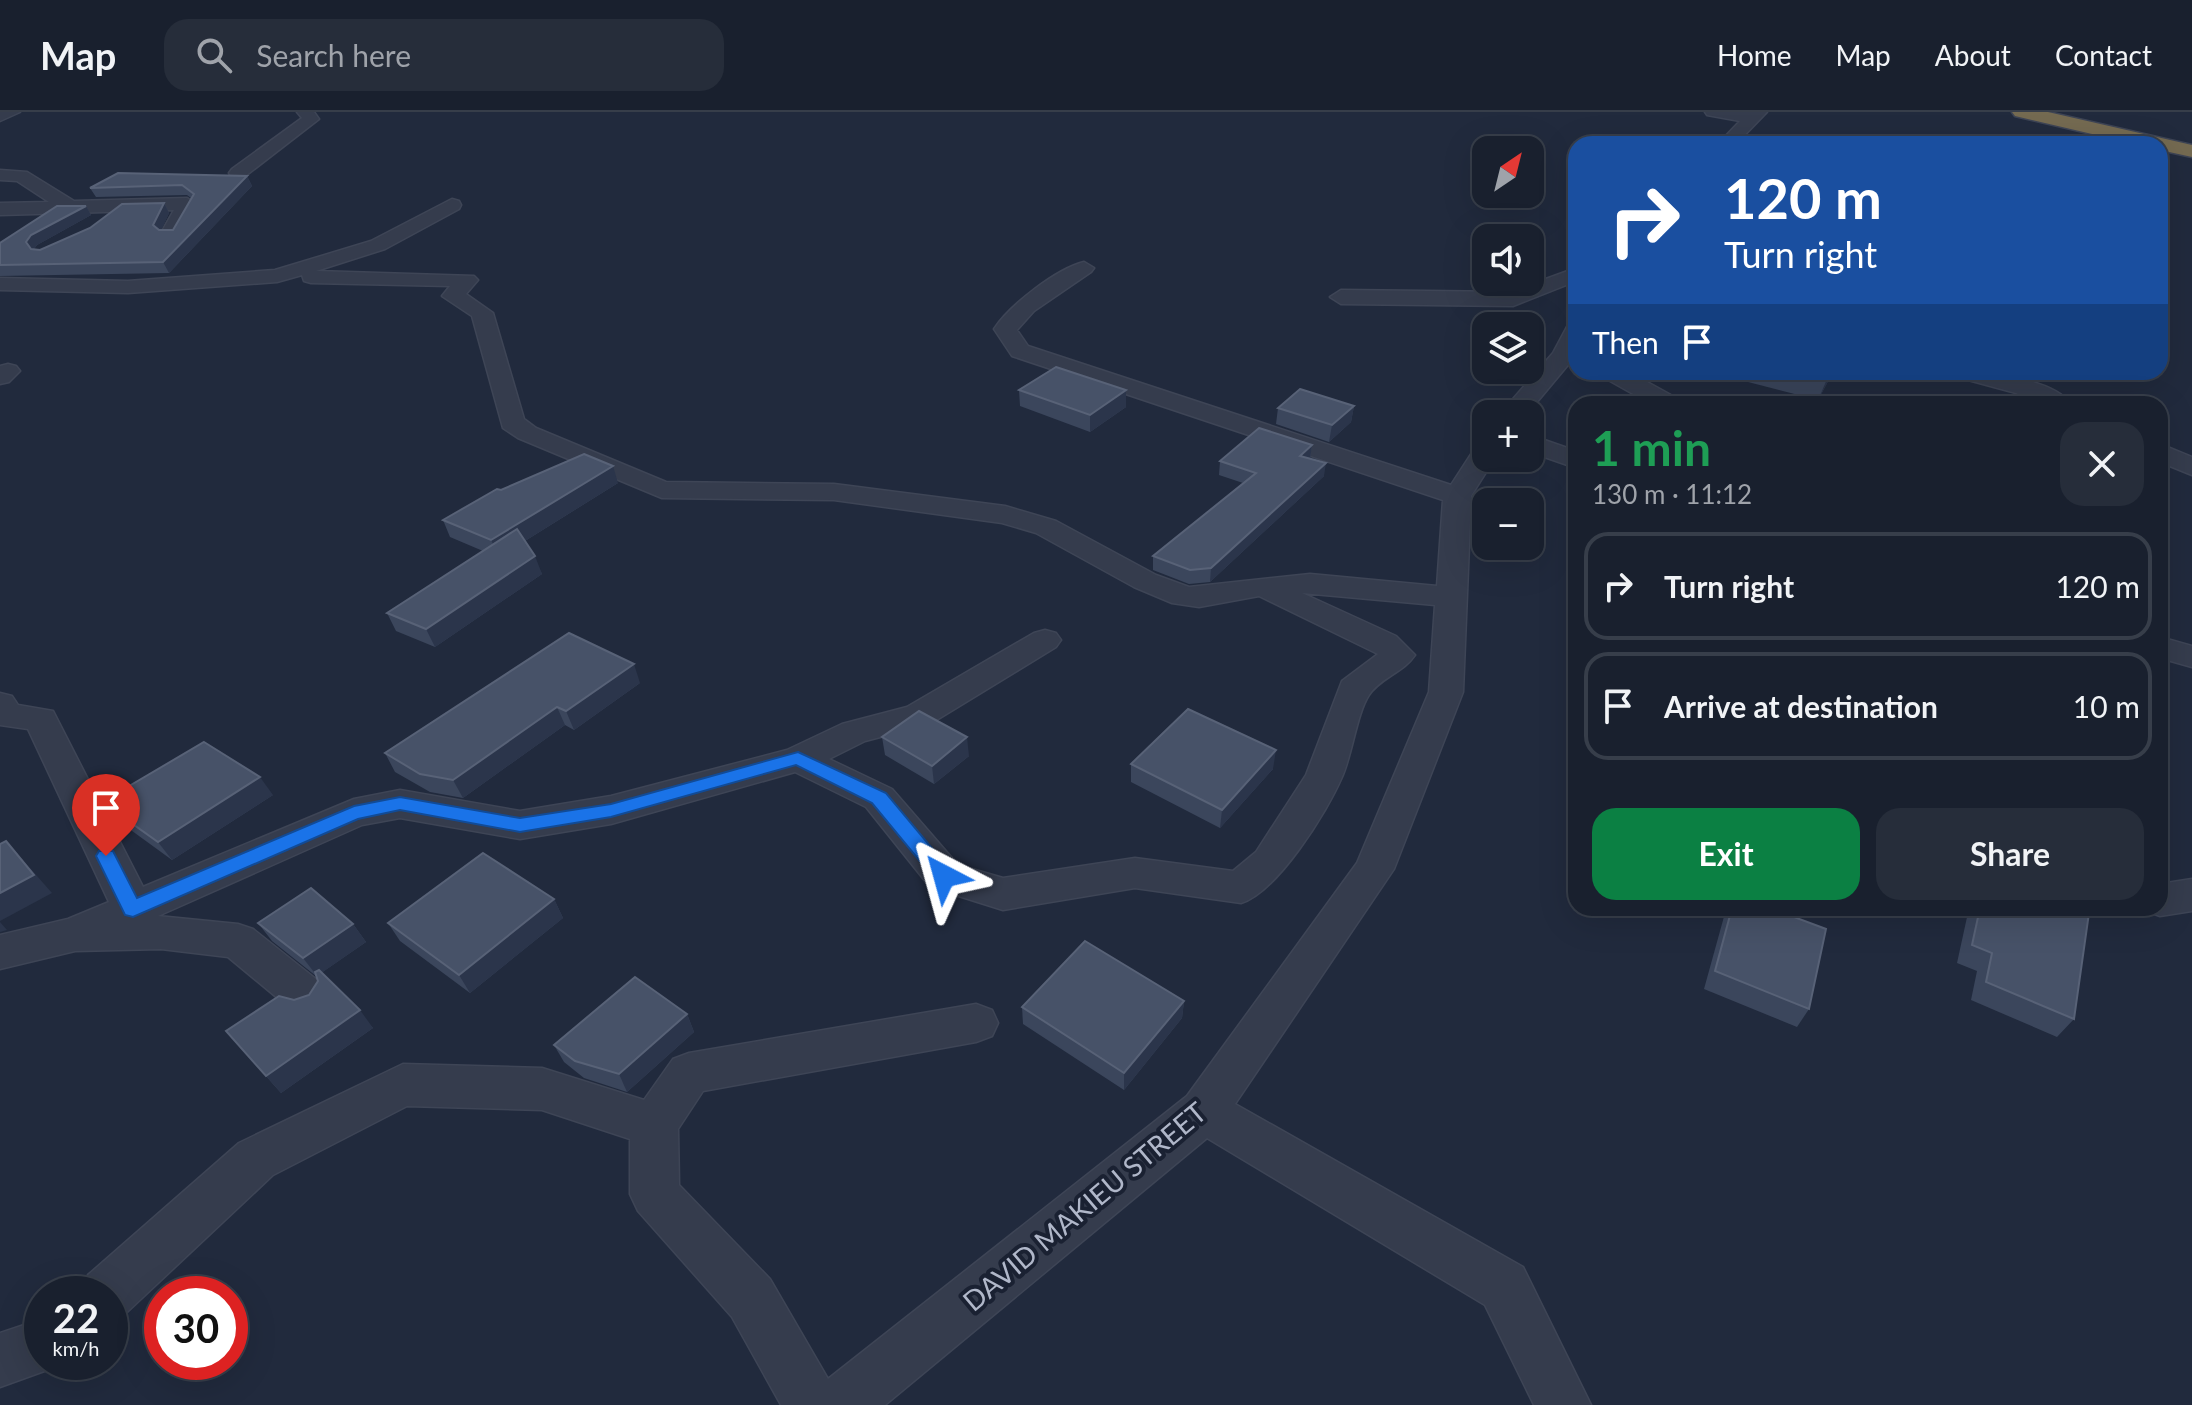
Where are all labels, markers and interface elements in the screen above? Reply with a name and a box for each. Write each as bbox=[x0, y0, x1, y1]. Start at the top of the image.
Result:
search box bbox=[164, 19, 724, 91]
text: Map bbox=[40, 32, 116, 78]
icon: search bbox=[192, 33, 236, 77]
text: Search here bbox=[256, 37, 411, 73]
text: Home bbox=[1717, 38, 1792, 72]
text: Map bbox=[1836, 38, 1891, 72]
text: About bbox=[1935, 38, 2011, 72]
text: Contact bbox=[2055, 38, 2152, 72]
north arrow bbox=[1472, 136, 1544, 208]
map controls bbox=[1472, 136, 1544, 560]
text: 120 m bbox=[1724, 164, 1882, 231]
icon: right bbox=[1592, 168, 1696, 272]
button: sound bbox=[1472, 224, 1544, 296]
text: Turn right bbox=[1724, 232, 1877, 276]
button: layers bbox=[1472, 312, 1544, 384]
icon: arrive bbox=[1675, 320, 1719, 364]
text: Then bbox=[1592, 324, 1659, 360]
button: + bbox=[1472, 400, 1544, 472]
text: 1 min bbox=[1592, 419, 1711, 476]
button: close bbox=[2060, 422, 2144, 506]
text: 130 m · 11:12 bbox=[1592, 478, 1752, 510]
button: − bbox=[1472, 488, 1544, 560]
icon: right bbox=[1596, 564, 1640, 608]
text: Turn right bbox=[1664, 568, 1794, 604]
text: 120 m bbox=[2055, 568, 2140, 604]
icon: arrive bbox=[1596, 684, 1640, 728]
text: Arrive at destination bbox=[1664, 688, 1938, 724]
text: 10 m bbox=[2073, 688, 2140, 724]
pin bbox=[72, 774, 140, 856]
icon: arrive bbox=[84, 786, 128, 830]
button: Exit bbox=[1592, 808, 1860, 900]
button: Share bbox=[1876, 808, 2144, 900]
position arrow bbox=[902, 834, 986, 918]
street label: DAVID MAKIEU STREET bbox=[956, 1094, 1213, 1318]
speed limit sign: 30 bbox=[144, 1276, 248, 1380]
text: 22 bbox=[53, 1294, 99, 1342]
text: km/h bbox=[53, 1336, 99, 1360]

